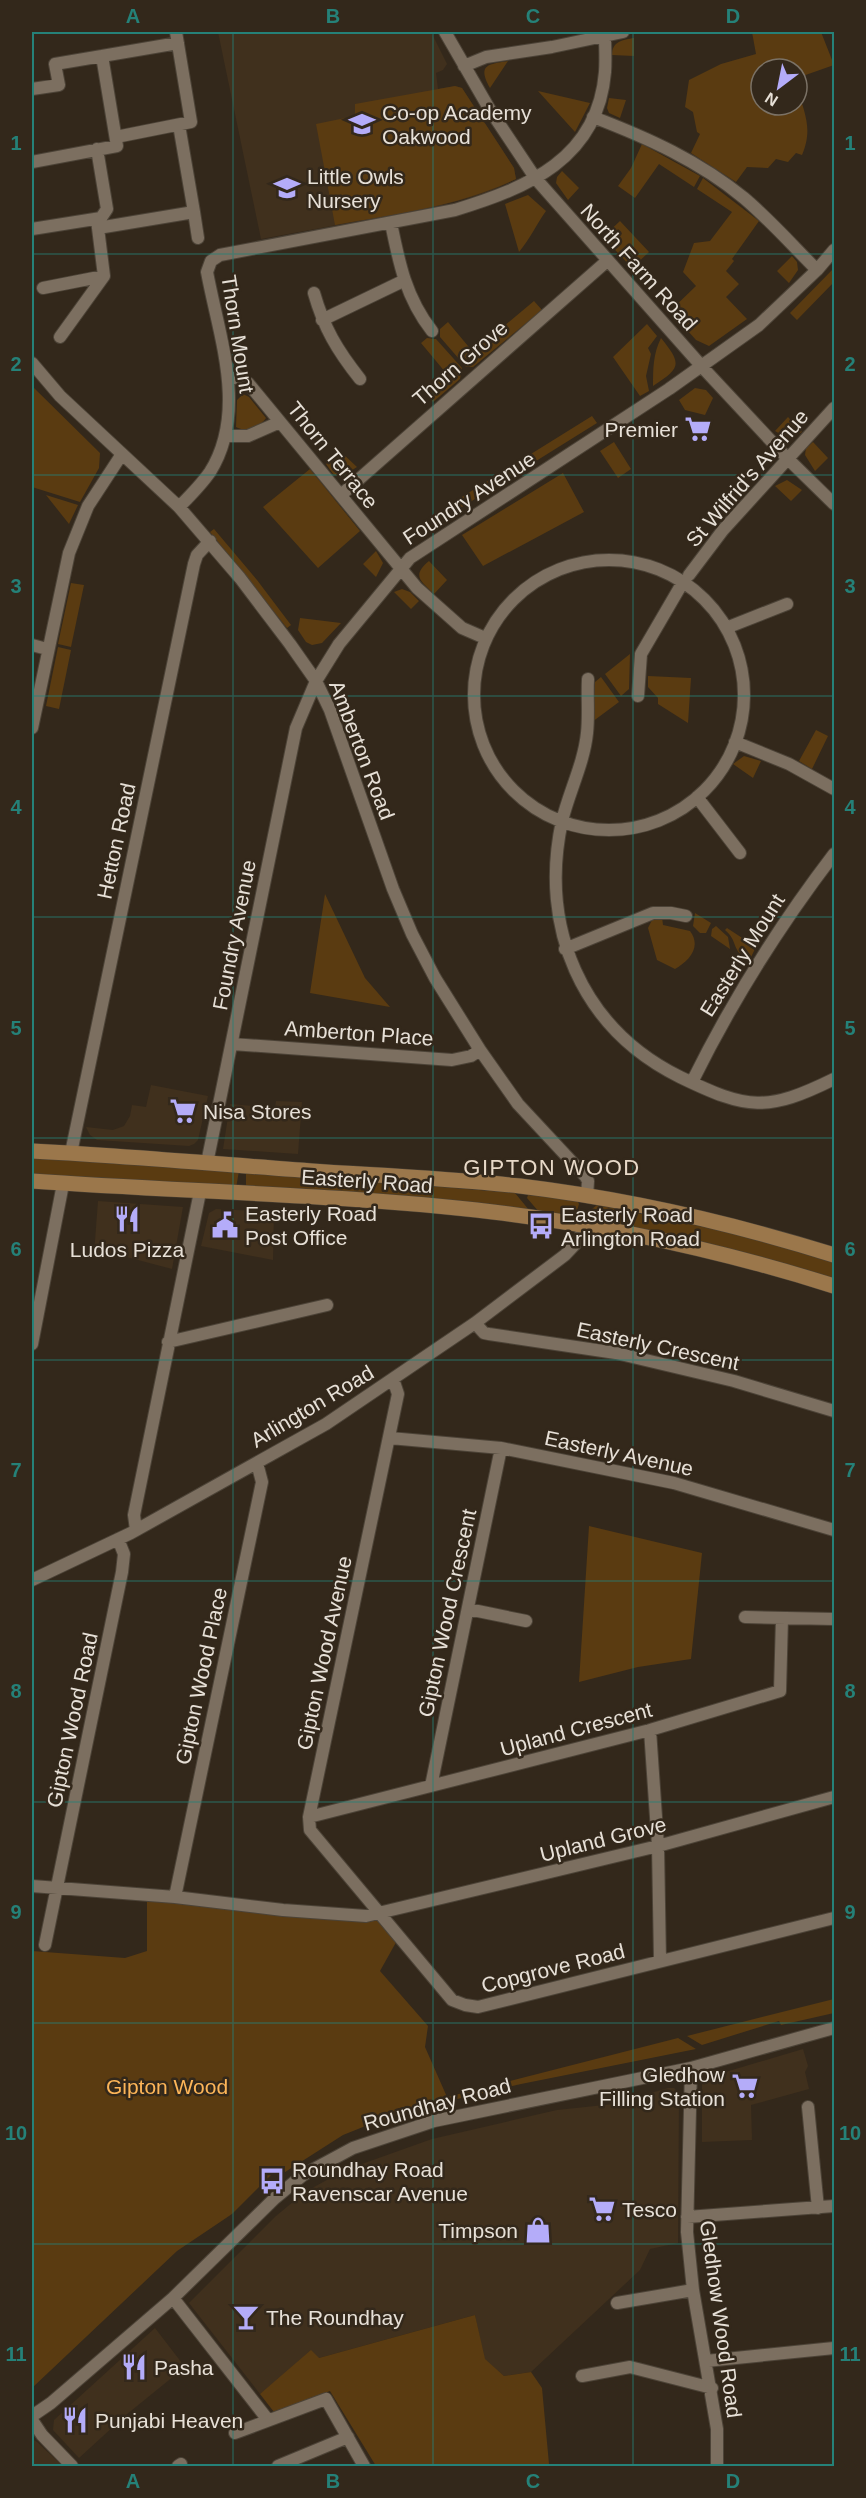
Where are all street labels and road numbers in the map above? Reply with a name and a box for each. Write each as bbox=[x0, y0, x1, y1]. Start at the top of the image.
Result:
street label: North Farm Road bbox=[576, 199, 702, 335]
street label: Thorn Mount bbox=[217, 273, 259, 395]
street label: Thorn Grove bbox=[408, 316, 512, 410]
street label: Thorn Terrace bbox=[283, 397, 383, 513]
street label: St Wilfrid's Avenue bbox=[681, 405, 813, 551]
street label: Foundry Avenue bbox=[399, 447, 539, 549]
street label: Amberton Road bbox=[325, 677, 399, 823]
street label: Hetton Road bbox=[92, 781, 140, 901]
street label: Foundry Avenue bbox=[208, 858, 260, 1012]
street label: Easterly Mount bbox=[695, 889, 789, 1020]
street label: Amberton Place bbox=[284, 1016, 434, 1050]
street label: Easterly Road bbox=[300, 1165, 434, 1197]
street label: Easterly Crescent bbox=[575, 1318, 742, 1375]
street label: Arlington Road bbox=[247, 1360, 377, 1452]
street label: Easterly Avenue bbox=[543, 1426, 695, 1480]
street label: Gipton Wood Crescent bbox=[414, 1507, 480, 1719]
street label: Gipton Wood Avenue bbox=[292, 1554, 356, 1752]
street label: Gipton Wood Place bbox=[171, 1585, 231, 1767]
street label: Gipton Wood Road bbox=[42, 1630, 102, 1810]
street label: Upland Crescent bbox=[497, 1698, 655, 1760]
street label: Upland Grove bbox=[537, 1812, 669, 1866]
street label: Copgrove Road bbox=[479, 1939, 627, 1997]
street label: Roundhay Road bbox=[361, 2073, 513, 2135]
street label: Gledhow Wood Road bbox=[696, 2219, 746, 2419]

